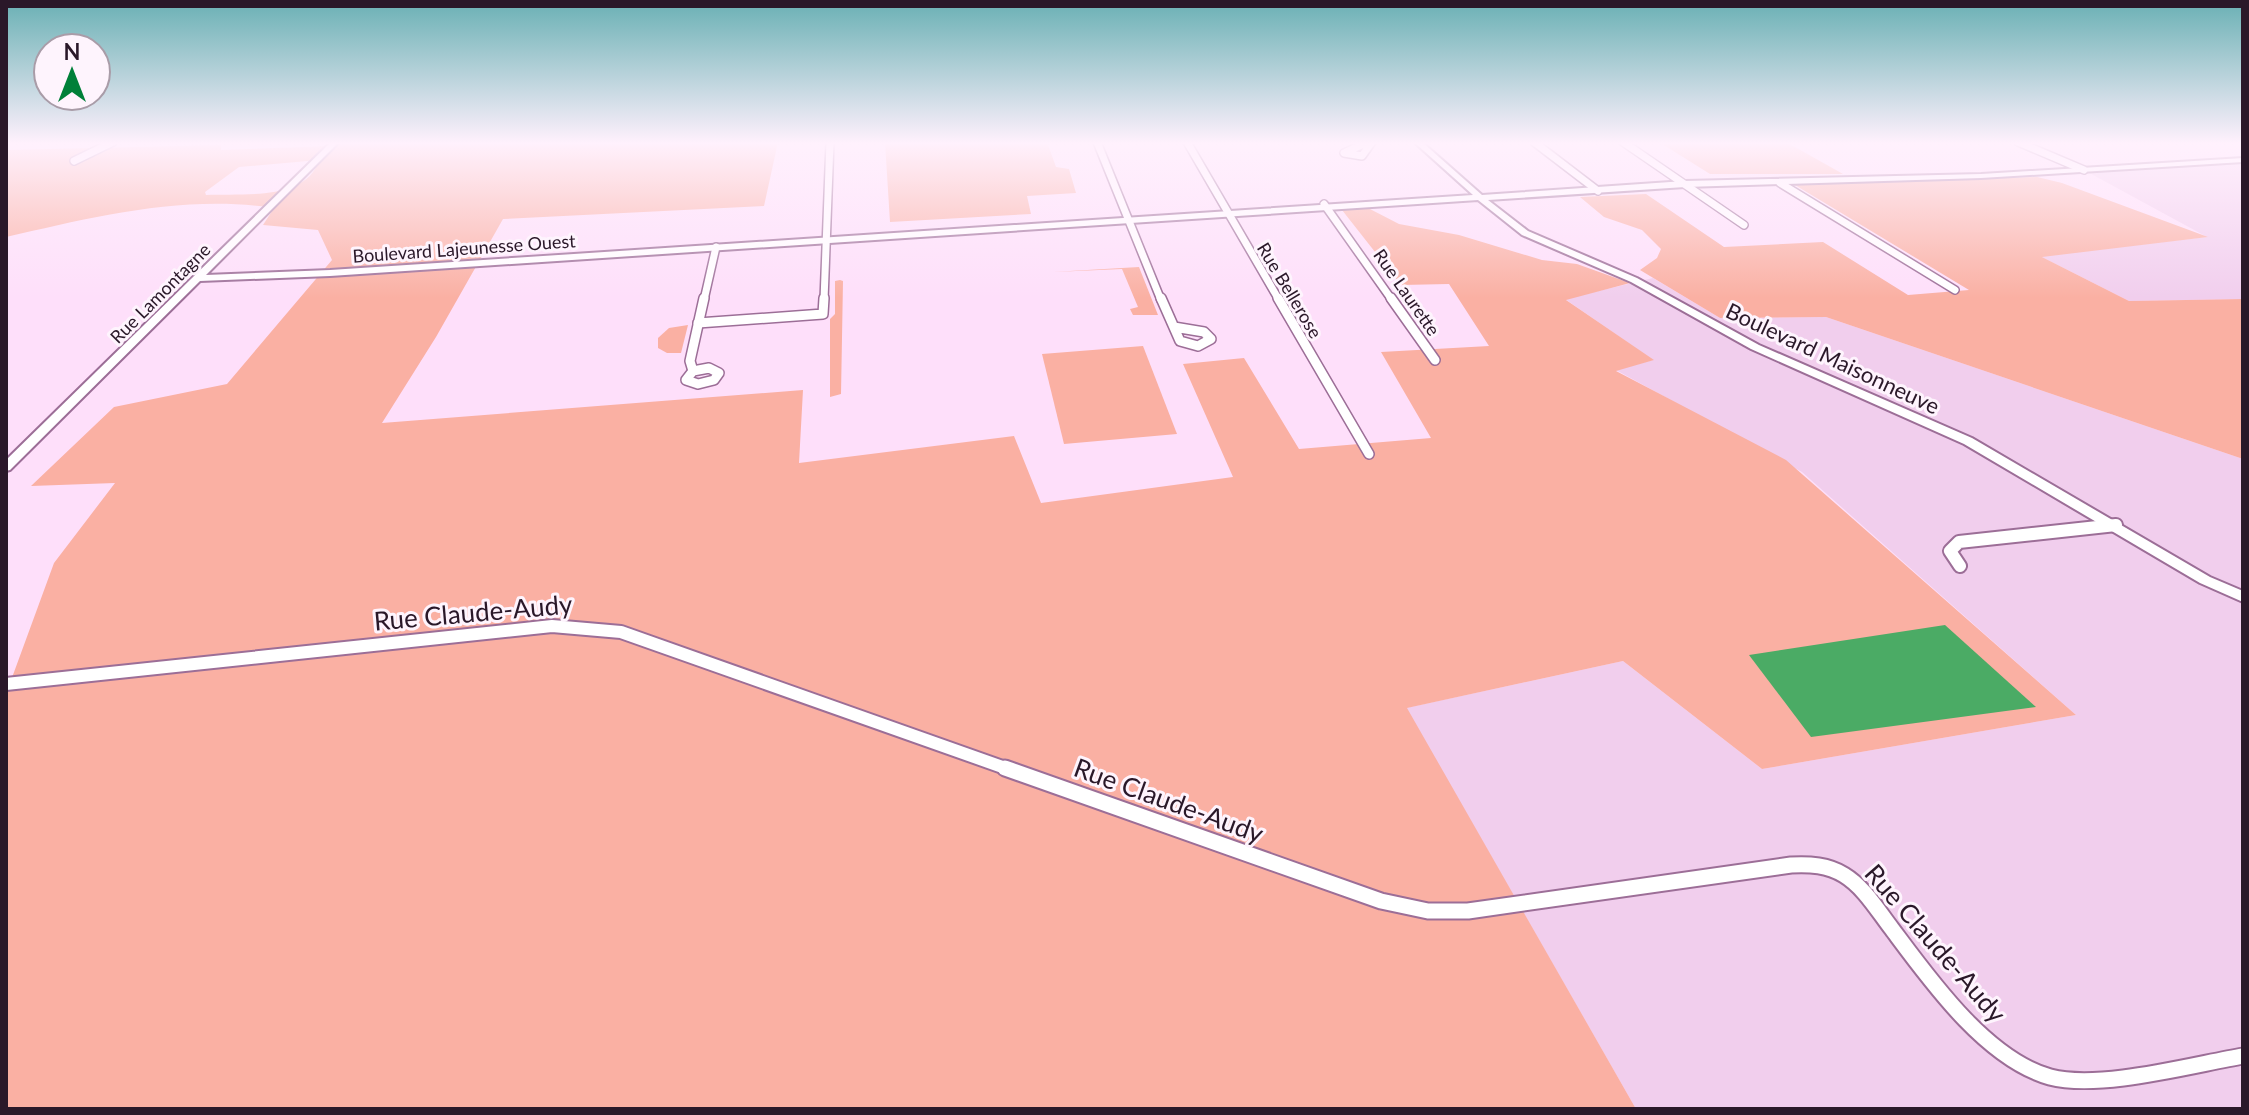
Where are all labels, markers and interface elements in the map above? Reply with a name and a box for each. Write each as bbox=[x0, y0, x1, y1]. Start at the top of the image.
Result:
north arrow bbox=[32, 32, 112, 112]
text: N bbox=[64, 38, 80, 65]
street label: Boulevard Lajeunesse Ouest bbox=[352, 229, 577, 267]
street label: Rue Lamontagne bbox=[105, 238, 215, 348]
street label: Rue Bellerose bbox=[1253, 238, 1327, 342]
street label: Rue Laurette bbox=[1369, 244, 1445, 340]
street label: Boulevard Maisonneuve bbox=[1722, 297, 1944, 419]
street label: Rue Claude-Audy bbox=[372, 587, 574, 637]
street label: Rue Claude-Audy bbox=[1070, 751, 1269, 849]
street label: Rue Claude-Audy bbox=[1859, 857, 2014, 1029]

